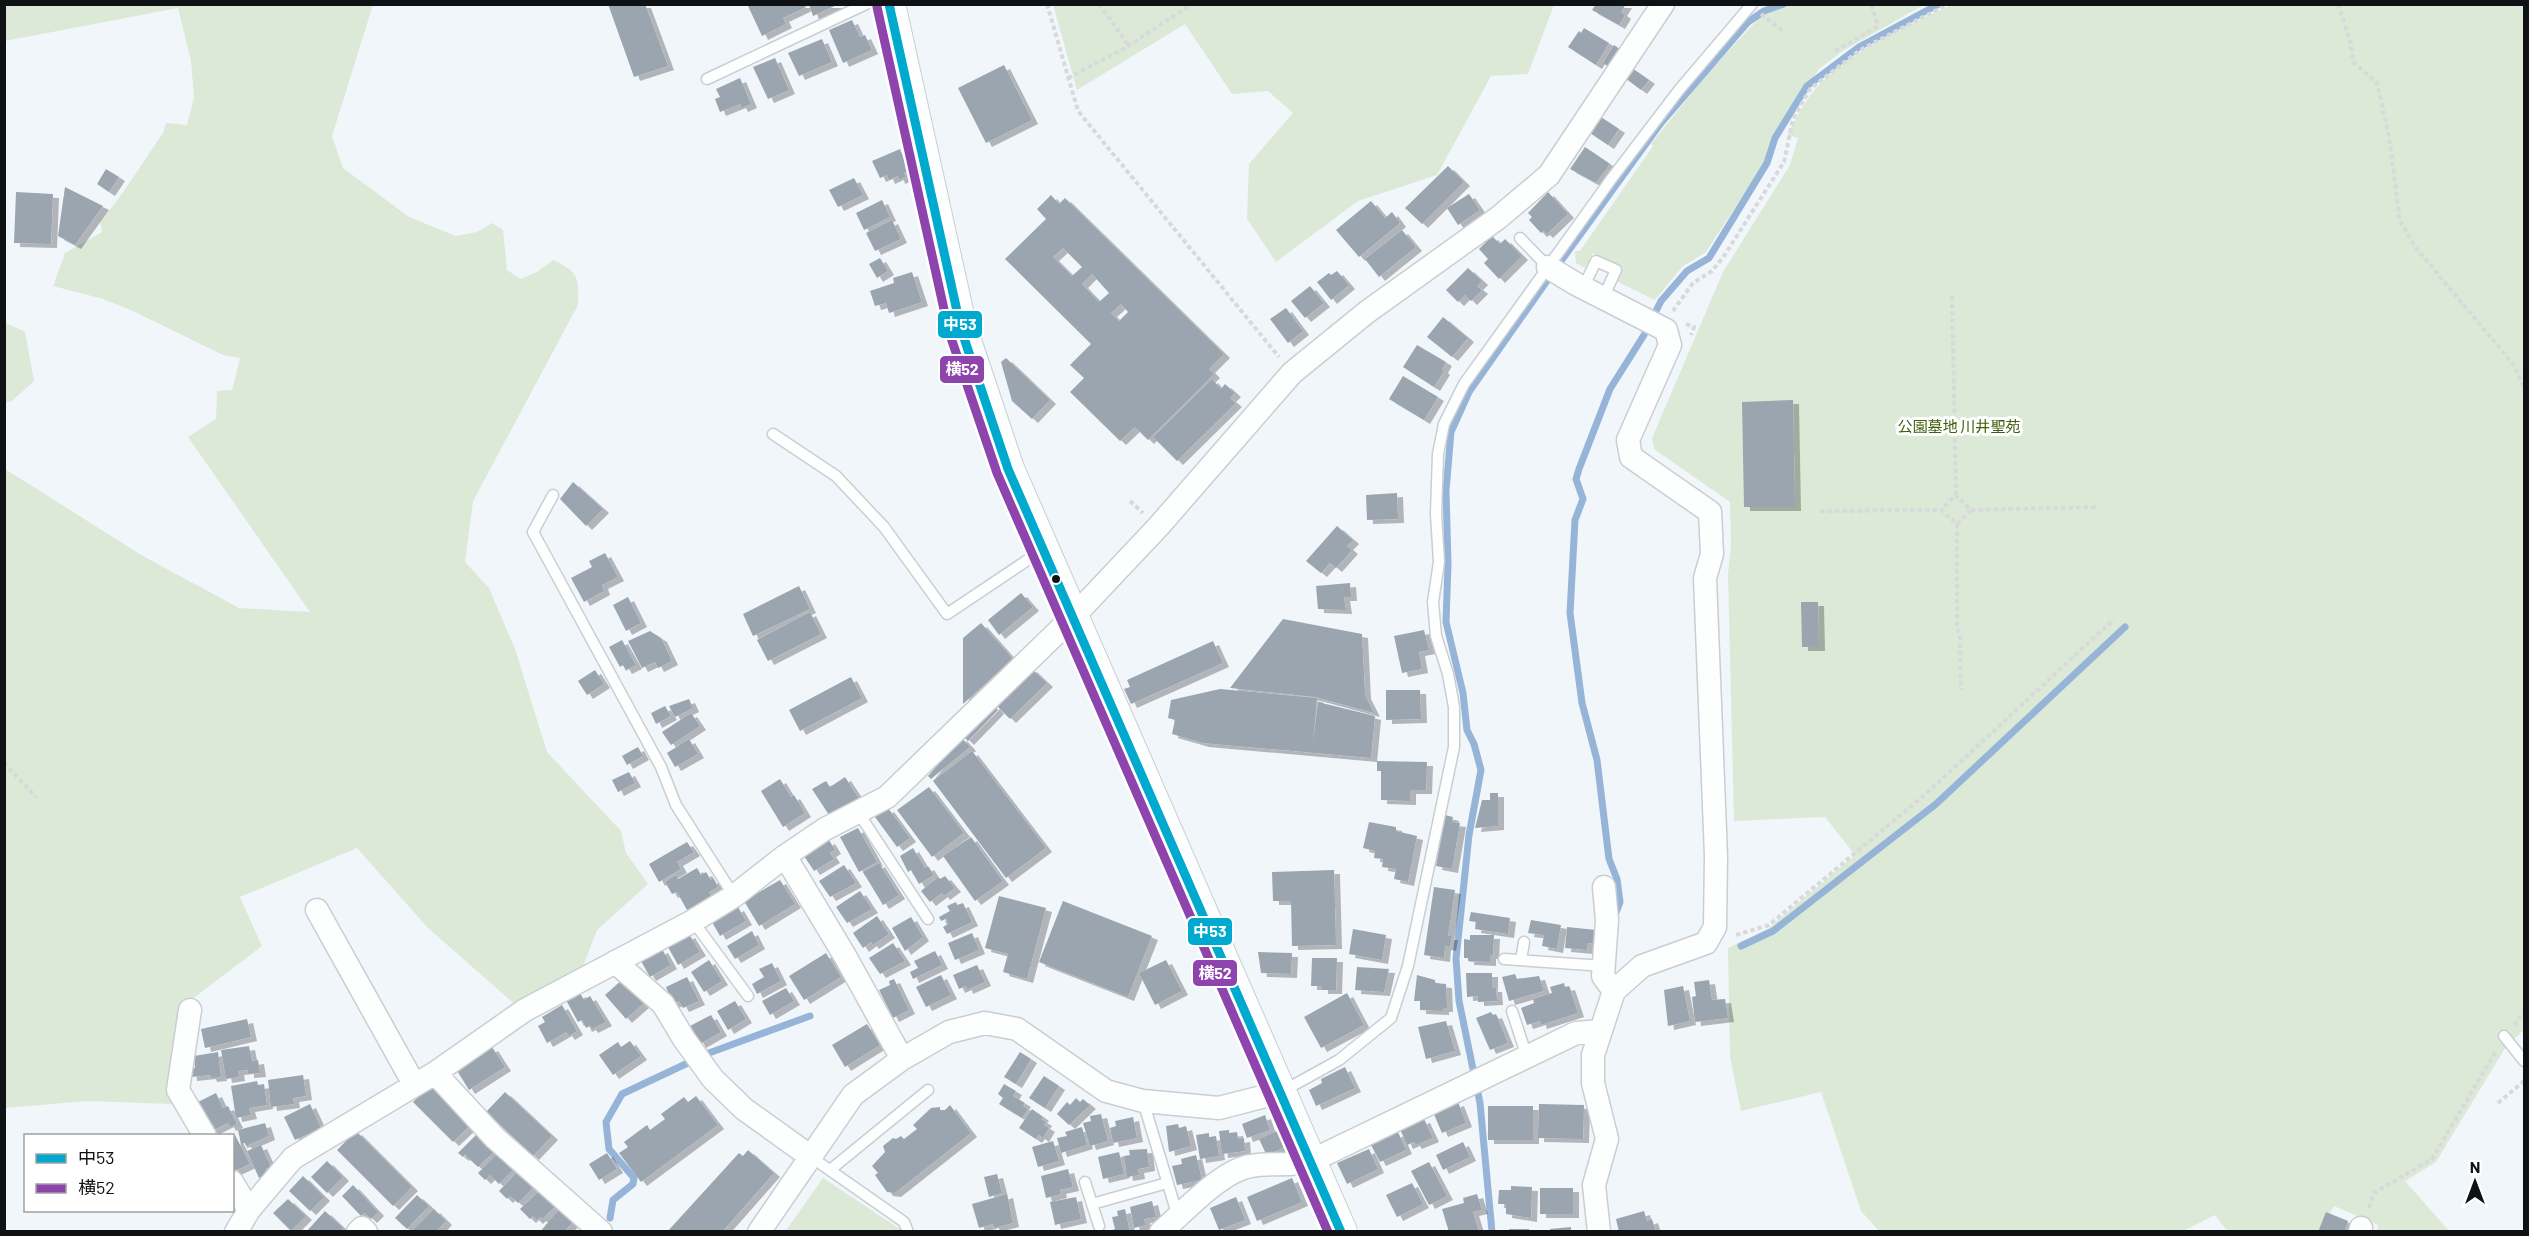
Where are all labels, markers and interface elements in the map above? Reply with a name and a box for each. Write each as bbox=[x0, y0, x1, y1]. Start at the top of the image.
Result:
line badge: 中53 bbox=[937, 310, 983, 339]
text: 中53 bbox=[943, 314, 977, 333]
line badge: 横52 bbox=[939, 355, 985, 384]
text: 横52 bbox=[945, 359, 979, 378]
park label: 公園墓地 川井聖苑 bbox=[1897, 417, 2021, 435]
unlabelled marker bbox=[1050, 573, 1062, 585]
line badge: 中53 bbox=[1187, 917, 1233, 946]
text: 中53 bbox=[1193, 921, 1227, 940]
line badge: 横52 bbox=[1192, 959, 1238, 987]
text: 横52 bbox=[1198, 963, 1232, 982]
legend bbox=[24, 1134, 234, 1212]
text: 中53 bbox=[78, 1146, 115, 1168]
north arrow bbox=[2445, 1152, 2505, 1212]
text: N bbox=[2470, 1157, 2480, 1176]
text: 横52 bbox=[78, 1176, 115, 1198]

